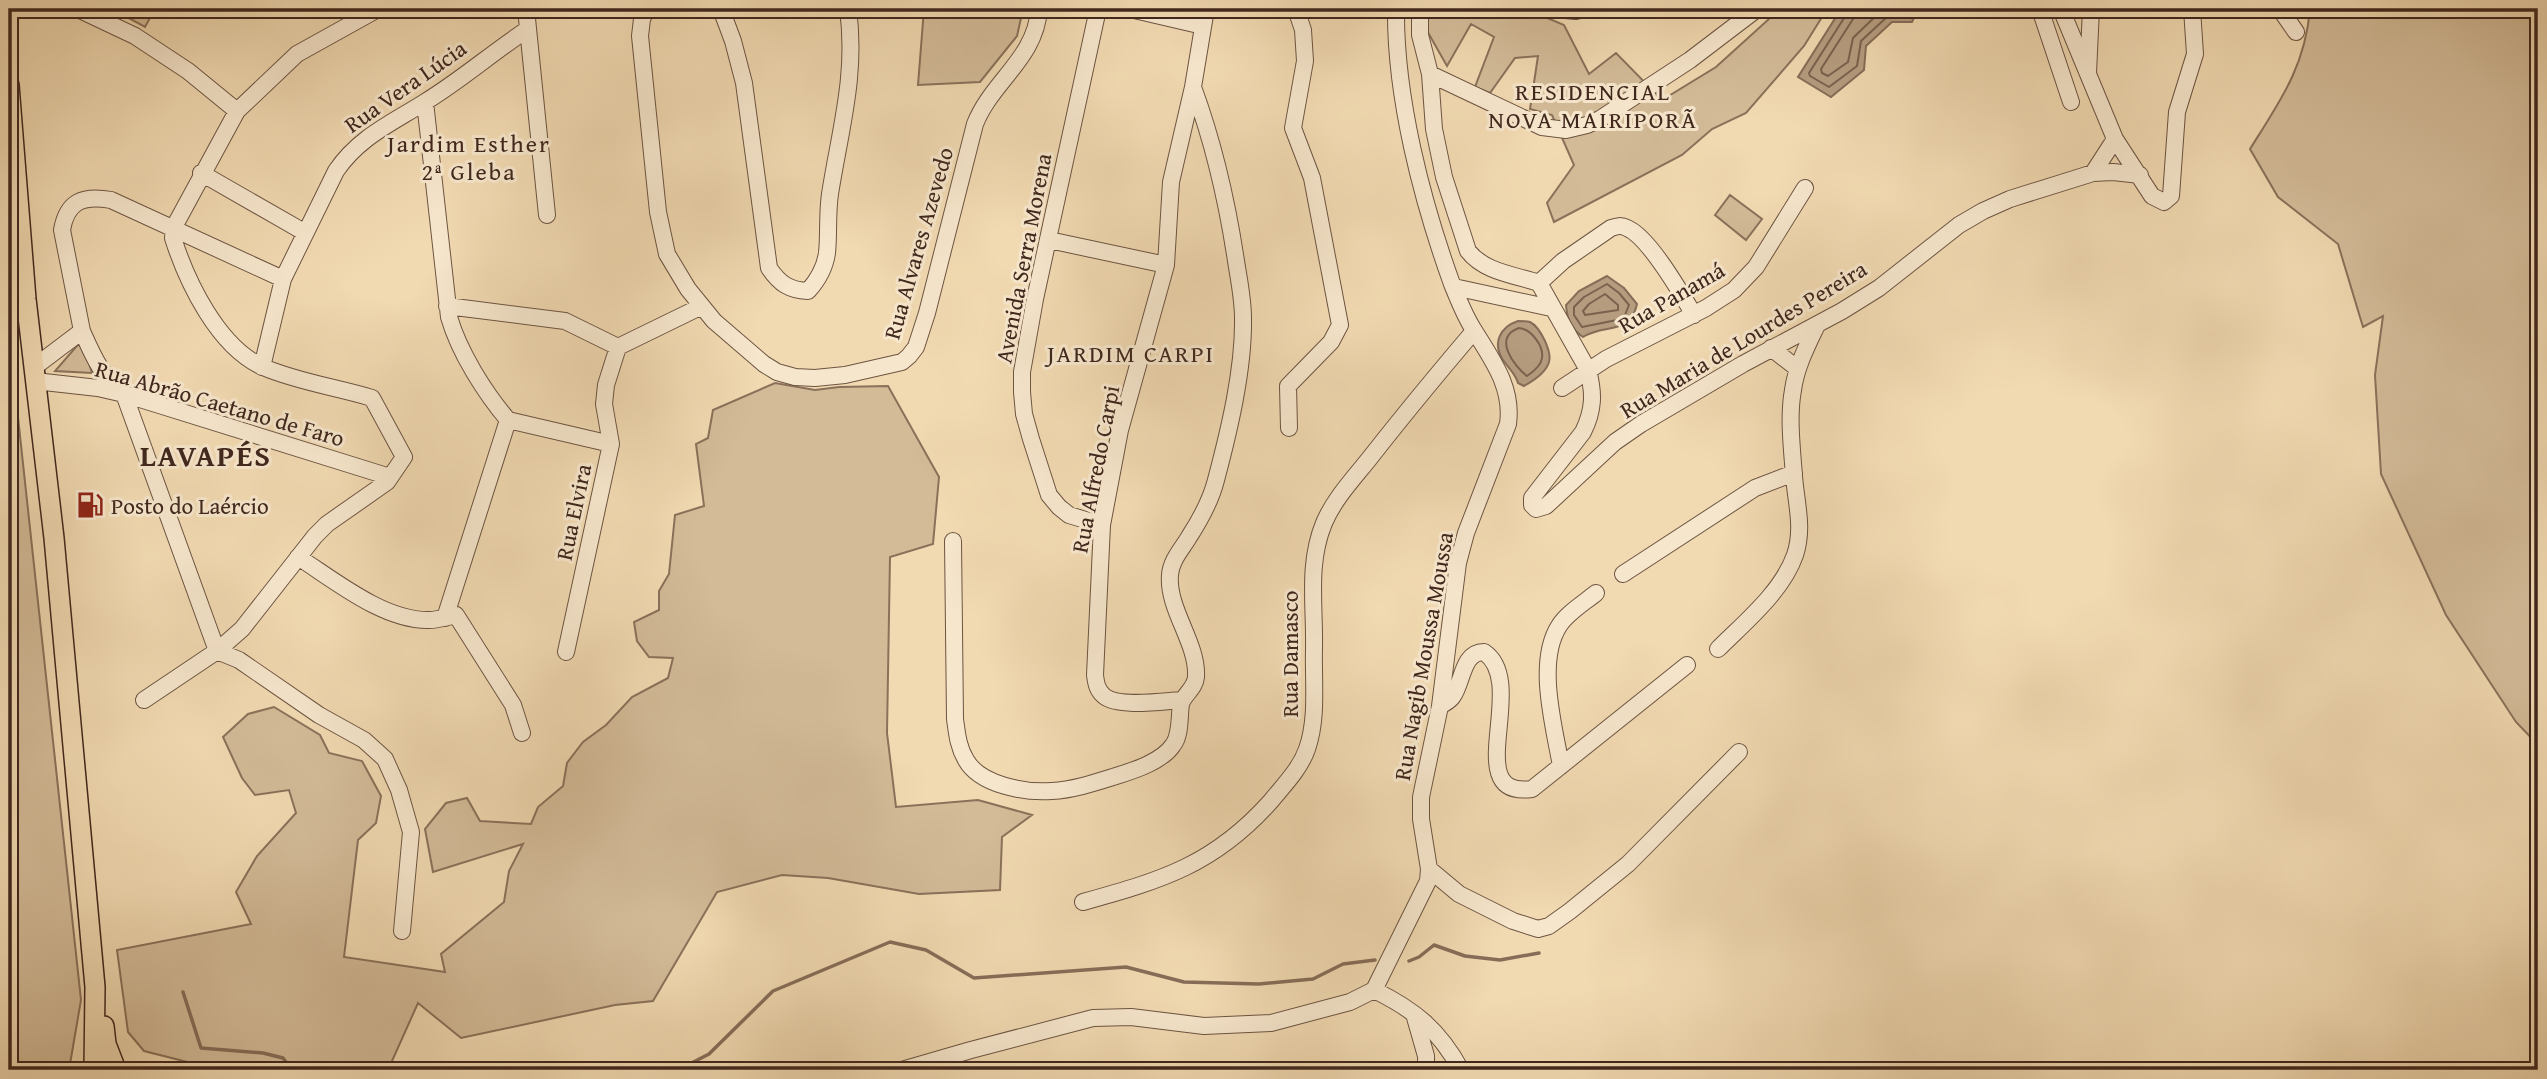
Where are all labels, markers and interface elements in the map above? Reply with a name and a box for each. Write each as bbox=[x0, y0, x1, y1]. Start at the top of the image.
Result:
street label: Rua Vera Lúcia bbox=[337, 32, 473, 140]
district label: RESIDENCIAL NOVA MAIRIPORÃ bbox=[1488, 74, 1698, 137]
district label: Jardim Esther 2ª Gleba bbox=[384, 126, 551, 189]
street label: Rua Alvares Azevedo bbox=[875, 143, 961, 343]
street label: Avenida Serra Morena bbox=[986, 150, 1060, 366]
street label: Rua Maria de Lourdes Pereira bbox=[1613, 252, 1873, 426]
street label: Rua Panamá bbox=[1612, 253, 1731, 341]
district label: JARDIM CARPI bbox=[1044, 336, 1215, 371]
street label: Rua Abrão Caetano de Faro bbox=[92, 352, 348, 454]
street label: Rua Alfredo Carpi bbox=[1063, 382, 1127, 556]
district label: LAVAPÉS bbox=[140, 433, 272, 477]
street label: Rua Elvira bbox=[547, 461, 599, 563]
place label: Posto do Laércio bbox=[111, 489, 269, 522]
fuel station icon: Posto do Laércio bbox=[75, 490, 105, 520]
street label: Rua Nagib Moussa Moussa bbox=[1385, 529, 1461, 783]
street label: Rua Damasco bbox=[1273, 590, 1306, 718]

